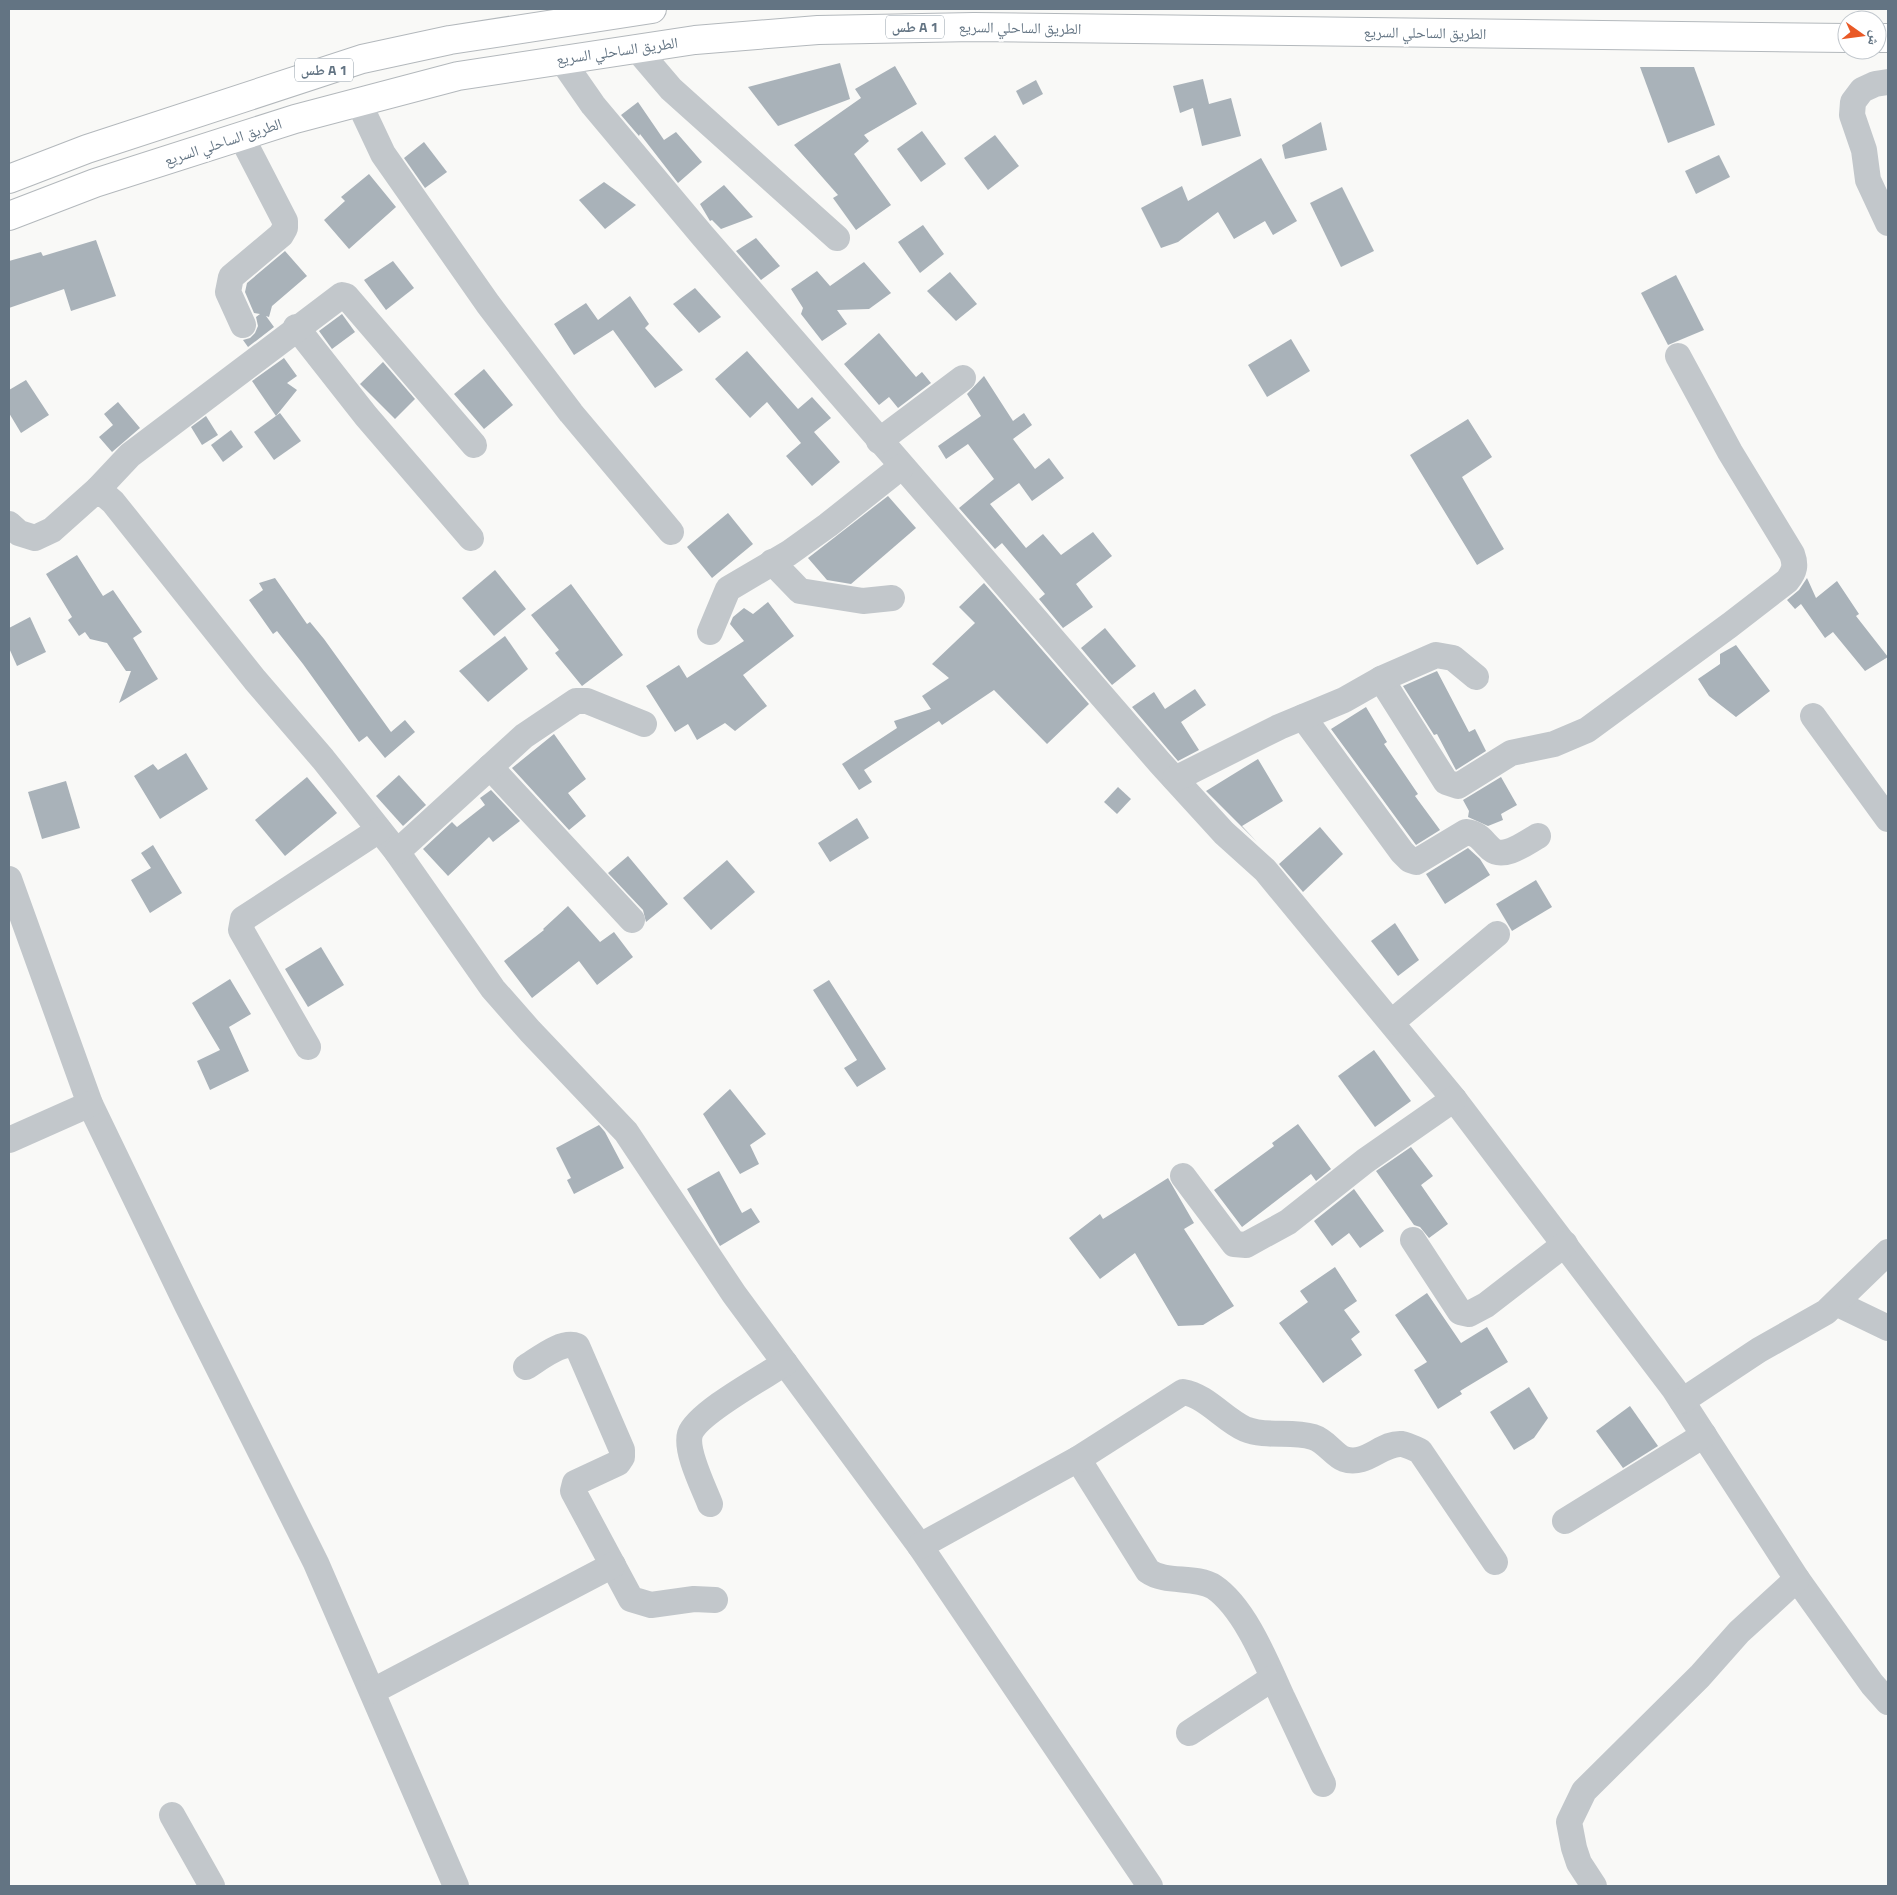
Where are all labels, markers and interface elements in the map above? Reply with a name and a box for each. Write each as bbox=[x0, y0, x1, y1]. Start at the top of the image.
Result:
north arrow bbox=[1837, 10, 1887, 60]
street label: الطريق الساحلي السريع bbox=[958, 15, 1082, 41]
road number: طس A 1 bbox=[886, 16, 944, 38]
street label: الطريق الساحلي السريع bbox=[1363, 20, 1487, 46]
text: ش bbox=[1863, 29, 1887, 48]
street label: الطريق الساحلي السريع bbox=[555, 31, 679, 71]
road number: طس A 1 bbox=[295, 58, 353, 82]
street label: الطريق الساحلي السريع bbox=[161, 112, 285, 172]

